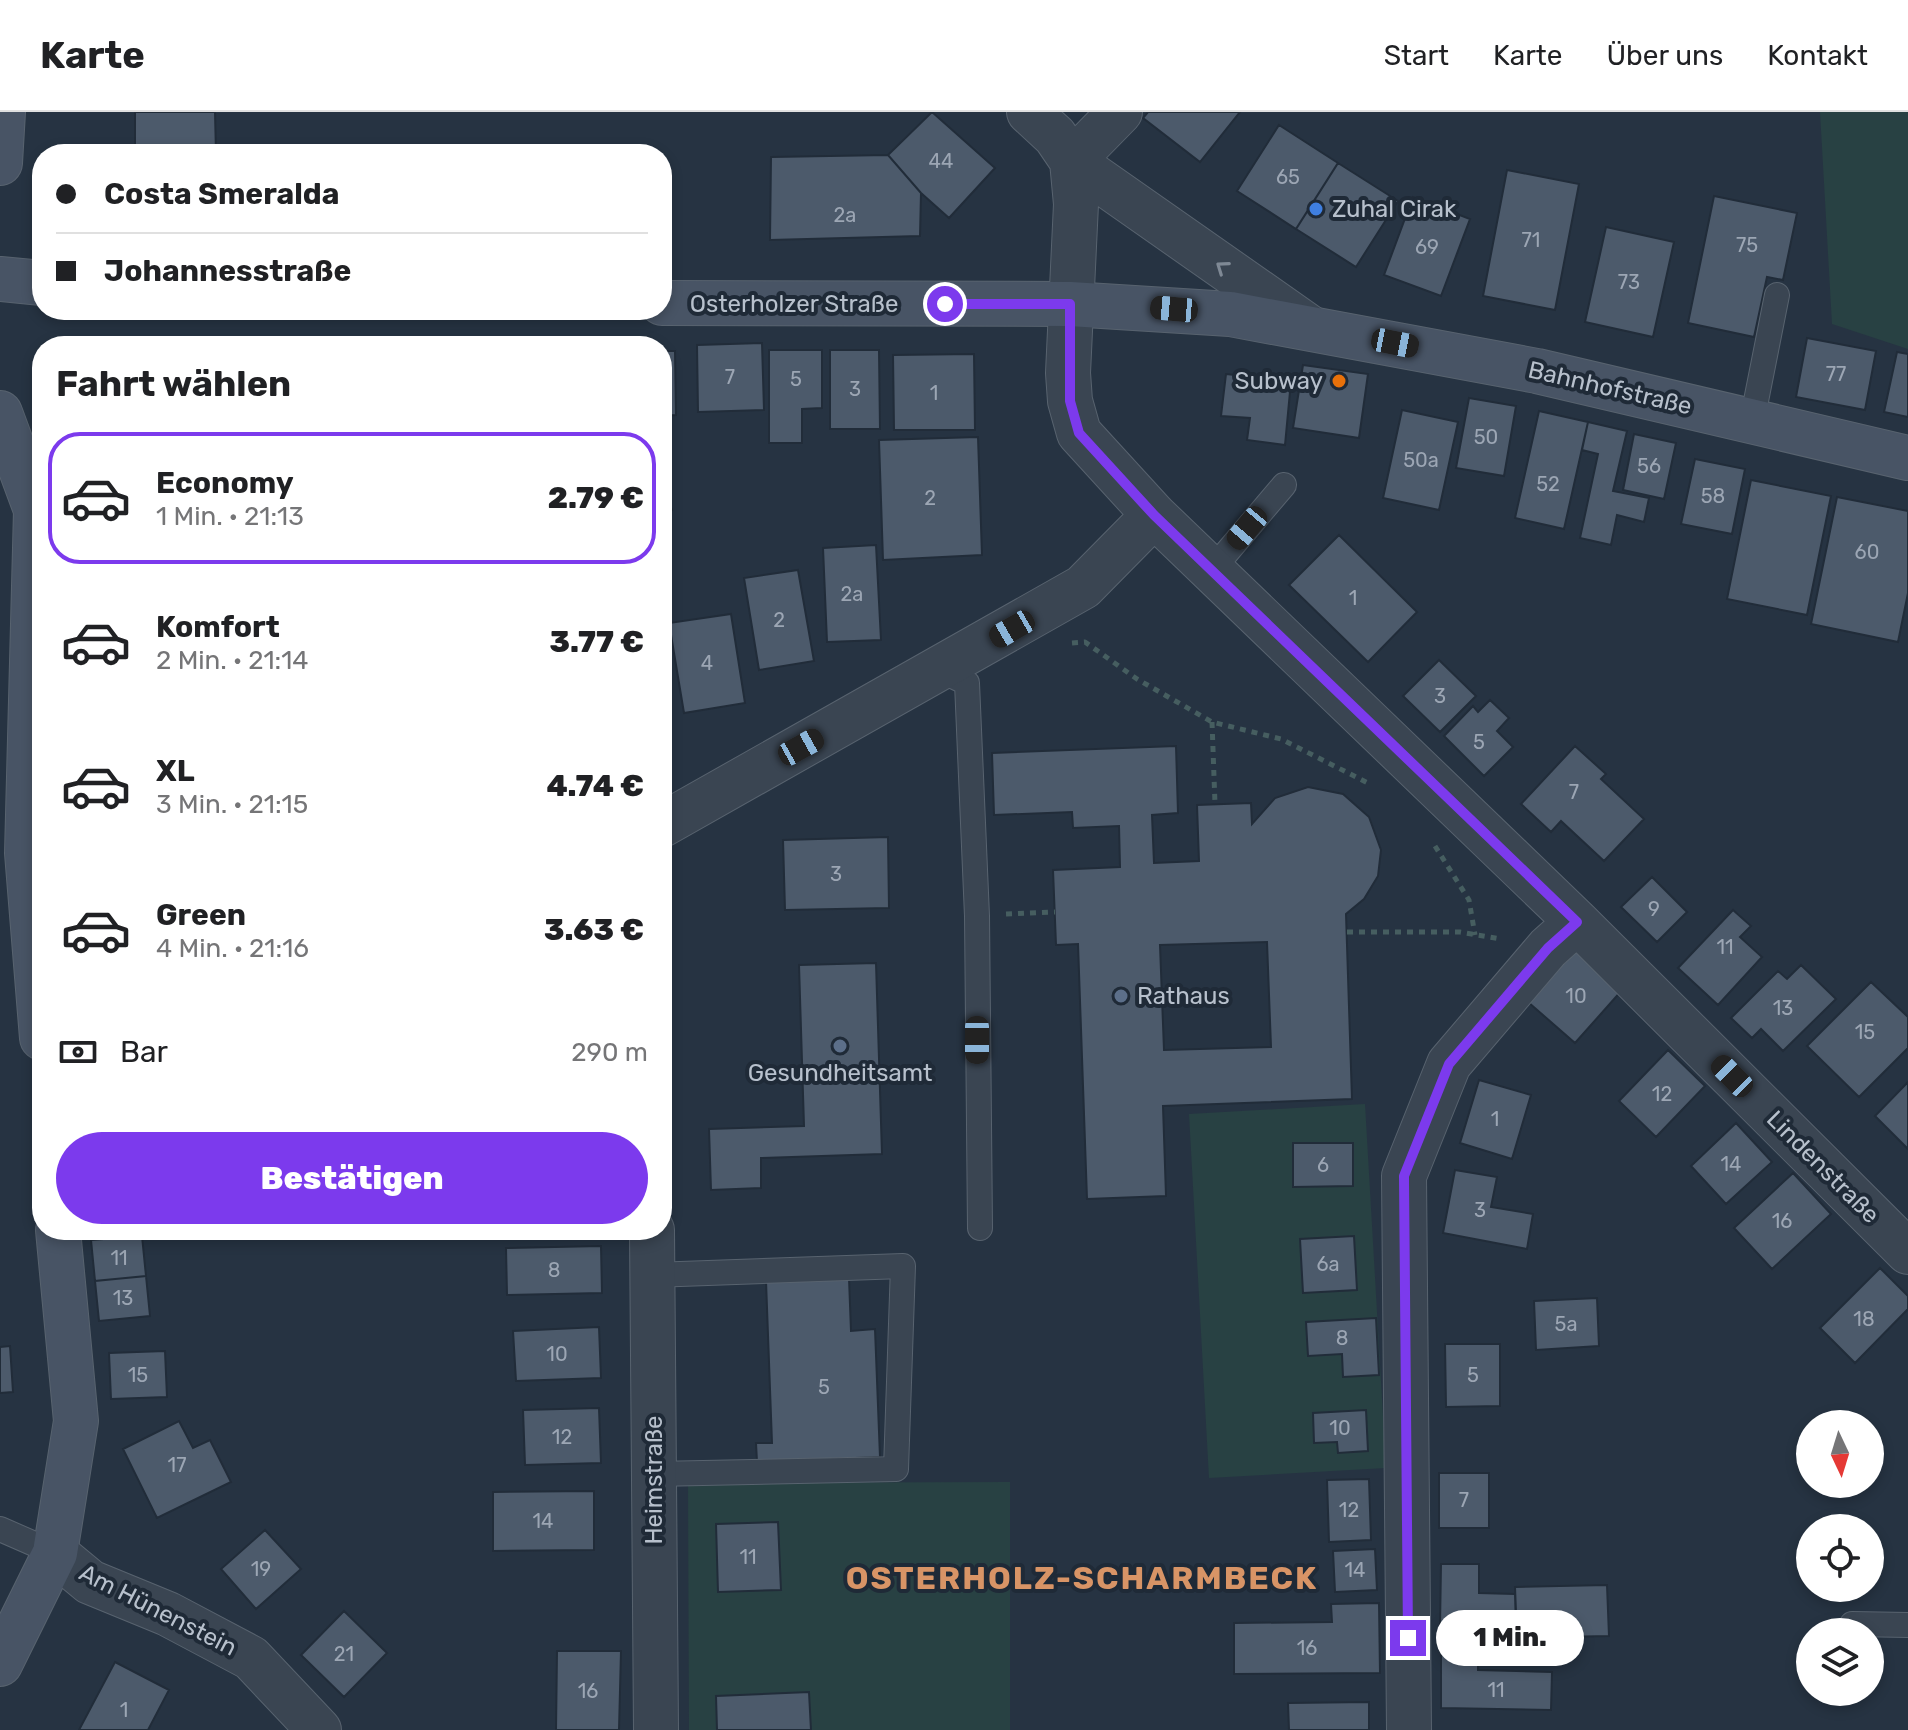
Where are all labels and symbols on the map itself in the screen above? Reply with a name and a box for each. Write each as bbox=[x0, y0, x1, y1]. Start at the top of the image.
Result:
house number: 44 bbox=[929, 149, 953, 173]
house number: 65 bbox=[1276, 165, 1300, 189]
place label: Zuhal Cirak bbox=[1332, 195, 1457, 223]
marker: Zuhal Cirak bbox=[1307, 200, 1325, 218]
house number: 2a bbox=[834, 203, 856, 227]
house number: 71 bbox=[1522, 228, 1540, 252]
house number: 75 bbox=[1736, 233, 1758, 257]
house number: 69 bbox=[1415, 235, 1439, 259]
one-way arrow bbox=[1216, 262, 1230, 277]
house number: 73 bbox=[1618, 270, 1640, 294]
route start bbox=[927, 286, 963, 322]
street label: Osterholzer Straße bbox=[690, 290, 898, 318]
car bbox=[1149, 295, 1199, 323]
car bbox=[1369, 327, 1421, 359]
street label: Bahnhofstraße bbox=[1525, 356, 1695, 420]
house number: 77 bbox=[1826, 362, 1846, 386]
house number: 7 bbox=[725, 365, 735, 389]
house number: 5 bbox=[790, 367, 802, 391]
place label: Subway bbox=[1235, 367, 1323, 395]
marker: Subway bbox=[1330, 372, 1348, 390]
house number: 3 bbox=[849, 377, 861, 401]
house number: 1 bbox=[930, 381, 938, 405]
house number: 50 bbox=[1474, 425, 1498, 449]
house number: 50a bbox=[1403, 448, 1439, 472]
house number: 56 bbox=[1637, 454, 1661, 478]
house number: 52 bbox=[1536, 472, 1560, 496]
house number: 58 bbox=[1701, 484, 1725, 508]
house number: 2 bbox=[924, 486, 936, 510]
car bbox=[1222, 502, 1272, 554]
house number: 60 bbox=[1855, 540, 1879, 564]
house number: 2a bbox=[841, 582, 863, 606]
house number: 1 bbox=[1349, 586, 1357, 610]
car bbox=[985, 607, 1039, 651]
house number: 2 bbox=[773, 608, 785, 632]
house number: 4 bbox=[701, 651, 713, 675]
house number: 3 bbox=[1434, 684, 1446, 708]
car bbox=[774, 725, 828, 769]
house number: 5 bbox=[1473, 730, 1485, 754]
house number: 7 bbox=[1569, 780, 1579, 804]
house number: 3 bbox=[830, 862, 842, 886]
house number: 9 bbox=[1648, 897, 1660, 921]
house number: 11 bbox=[1716, 935, 1734, 959]
place label: Rathaus bbox=[1137, 982, 1230, 1010]
house number: 10 bbox=[1565, 984, 1587, 1008]
marker: Rathaus bbox=[1112, 987, 1130, 1005]
house number: 13 bbox=[1773, 996, 1793, 1020]
car bbox=[965, 1016, 989, 1064]
house number: 15 bbox=[1855, 1020, 1875, 1044]
marker: Gesundheitsamt bbox=[831, 1037, 849, 1055]
car bbox=[1707, 1051, 1757, 1101]
place label: Gesundheitsamt bbox=[748, 1059, 932, 1087]
house number: 12 bbox=[1652, 1082, 1672, 1106]
street label: Lindenstraße bbox=[1761, 1105, 1885, 1229]
house number: 1 bbox=[1491, 1107, 1499, 1131]
house number: 14 bbox=[1721, 1152, 1741, 1176]
house number: 6 bbox=[1317, 1153, 1329, 1177]
house number: 3 bbox=[1474, 1198, 1486, 1222]
house number: 16 bbox=[1772, 1209, 1792, 1233]
house number: 11 bbox=[110, 1246, 128, 1270]
house number: 6a bbox=[1316, 1252, 1340, 1276]
house number: 8 bbox=[548, 1258, 560, 1282]
house number: 13 bbox=[113, 1286, 133, 1310]
house number: 18 bbox=[1853, 1307, 1875, 1331]
house number: 5a bbox=[1555, 1312, 1577, 1336]
house number: 8 bbox=[1336, 1326, 1348, 1350]
house number: 10 bbox=[546, 1342, 568, 1366]
house number: 15 bbox=[128, 1363, 148, 1387]
house number: 5 bbox=[1467, 1363, 1479, 1387]
house number: 5 bbox=[818, 1375, 830, 1399]
north arrow bbox=[1796, 1410, 1884, 1498]
street label: Heimstraße bbox=[640, 1415, 668, 1545]
house number: 10 bbox=[1329, 1416, 1351, 1440]
house number: 12 bbox=[552, 1425, 572, 1449]
house number: 17 bbox=[168, 1453, 186, 1477]
house number: 7 bbox=[1459, 1488, 1469, 1512]
house number: 12 bbox=[1339, 1498, 1359, 1522]
house number: 14 bbox=[533, 1509, 553, 1533]
house number: 11 bbox=[739, 1545, 757, 1569]
house number: 19 bbox=[251, 1557, 271, 1581]
street label: Am Hünenstein bbox=[75, 1558, 241, 1662]
house number: 14 bbox=[1345, 1558, 1365, 1582]
district label: OSTERHOLZ-SCHARMBECK bbox=[846, 1559, 1318, 1597]
callout: 1 Min. bbox=[1436, 1610, 1584, 1666]
route end bbox=[1390, 1620, 1426, 1656]
house number: 16 bbox=[1297, 1636, 1317, 1660]
house number: 21 bbox=[334, 1642, 354, 1666]
house number: 11 bbox=[1487, 1678, 1505, 1702]
house number: 16 bbox=[578, 1679, 598, 1703]
house number: 1 bbox=[120, 1698, 128, 1722]

